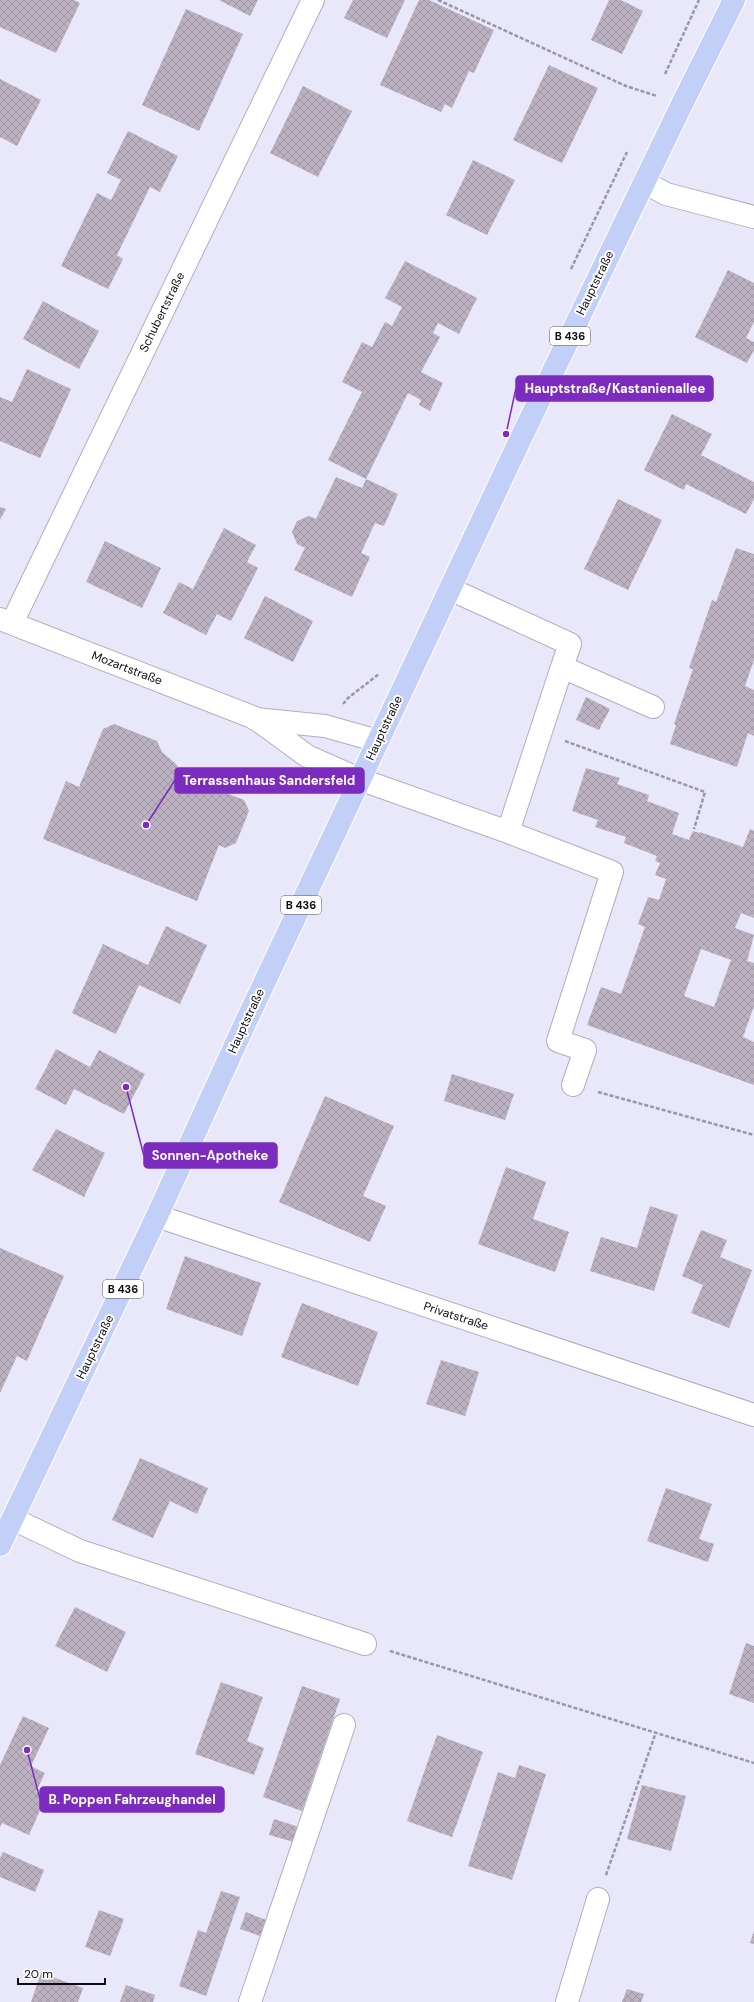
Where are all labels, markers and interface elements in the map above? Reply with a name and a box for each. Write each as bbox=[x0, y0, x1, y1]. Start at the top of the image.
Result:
street label: Hauptstraße bbox=[573, 248, 618, 318]
street label: Schubertstraße bbox=[136, 269, 188, 355]
road number: B 436 bbox=[550, 327, 590, 345]
callout: Hauptstraße/Kastanienallee bbox=[516, 376, 713, 401]
text: Hauptstraße/Kastanienallee bbox=[525, 380, 705, 397]
street label: Mozartstraße bbox=[89, 647, 165, 689]
street label: Hauptstraße bbox=[362, 693, 406, 763]
callout: Terrassenhaus Sandersfeld bbox=[175, 768, 364, 793]
text: Terrassenhaus Sandersfeld bbox=[183, 772, 355, 789]
road number: B 436 bbox=[281, 896, 321, 914]
street label: Hauptstraße bbox=[224, 986, 268, 1056]
callout: Sonnen-Apotheke bbox=[144, 1143, 277, 1168]
text: Sonnen-Apotheke bbox=[152, 1147, 268, 1164]
road number: B 436 bbox=[103, 1280, 143, 1298]
street label: Privatstraße bbox=[421, 1298, 491, 1334]
street label: Hauptstraße bbox=[73, 1312, 118, 1382]
callout: B. Poppen Fahrzeughandel bbox=[40, 1787, 224, 1812]
text: B. Poppen Fahrzeughandel bbox=[48, 1791, 216, 1808]
scale bar bbox=[18, 1960, 105, 1986]
text: 20 m bbox=[24, 1966, 53, 1982]

